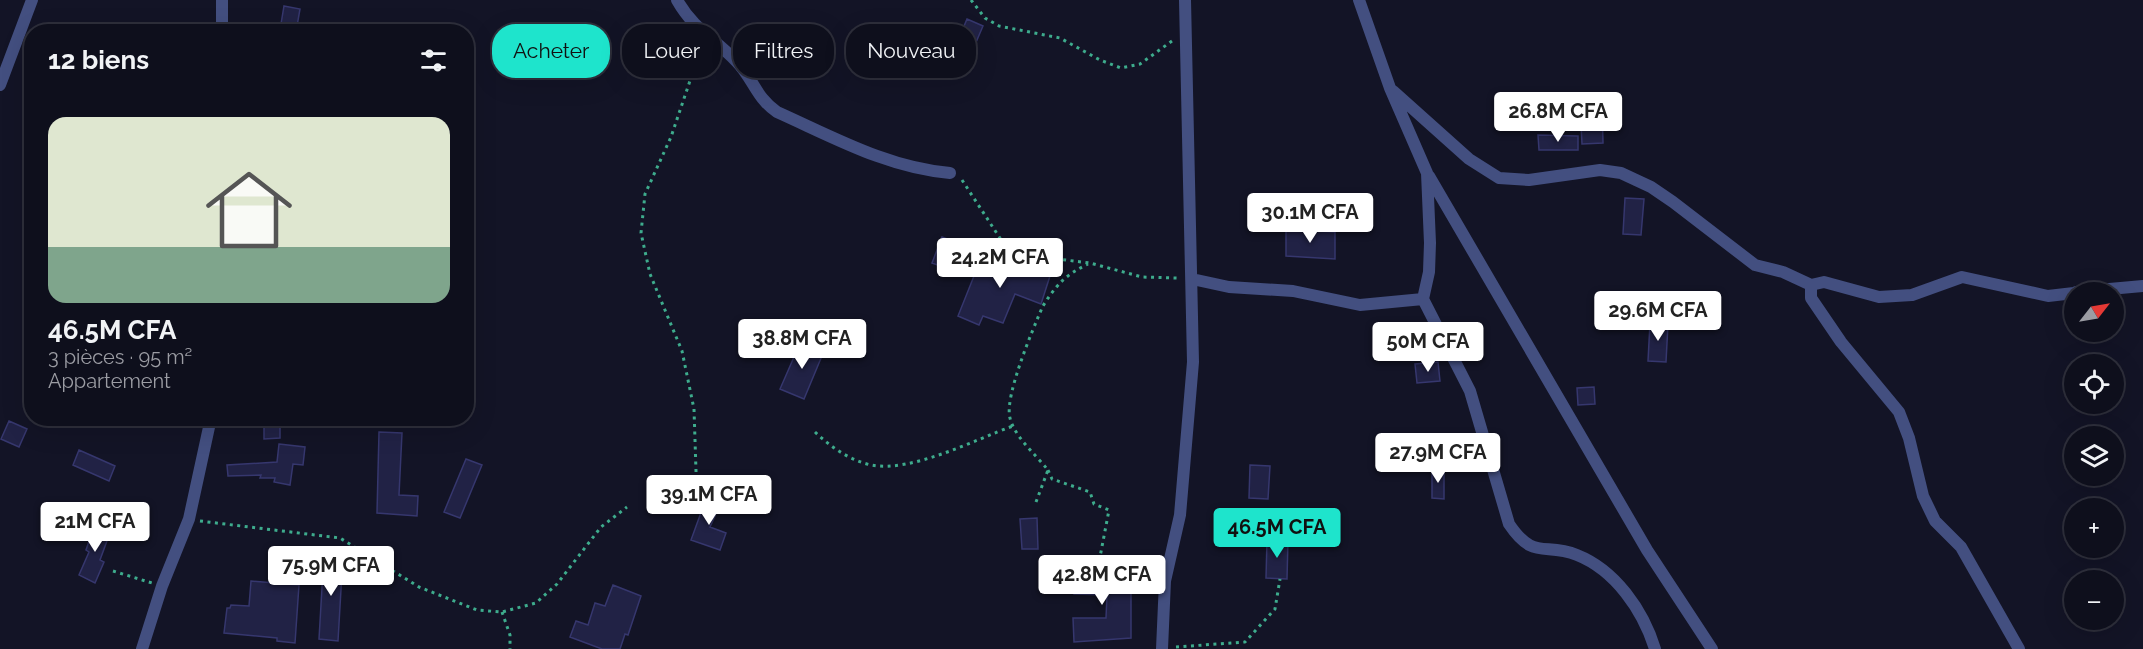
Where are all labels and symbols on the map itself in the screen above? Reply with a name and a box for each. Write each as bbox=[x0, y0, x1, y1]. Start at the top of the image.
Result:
pin: 26.8M CFA bbox=[1489, 92, 1627, 143]
pin: 30.1M CFA bbox=[1241, 193, 1379, 244]
pin: 24.2M CFA bbox=[931, 238, 1069, 289]
north arrow bbox=[2064, 282, 2124, 342]
pin: 29.6M CFA bbox=[1589, 291, 1727, 342]
pin: 38.8M CFA bbox=[733, 319, 871, 370]
pin: 50M CFA bbox=[1373, 322, 1483, 373]
pin: 27.9M CFA bbox=[1369, 433, 1507, 484]
pin: 39.1M CFA bbox=[640, 475, 778, 526]
pin: 21M CFA bbox=[40, 502, 150, 553]
pin: 46.5M CFA bbox=[1208, 508, 1346, 559]
pin: 75.9M CFA bbox=[262, 546, 400, 597]
pin: 42.8M CFA bbox=[1033, 555, 1171, 606]

